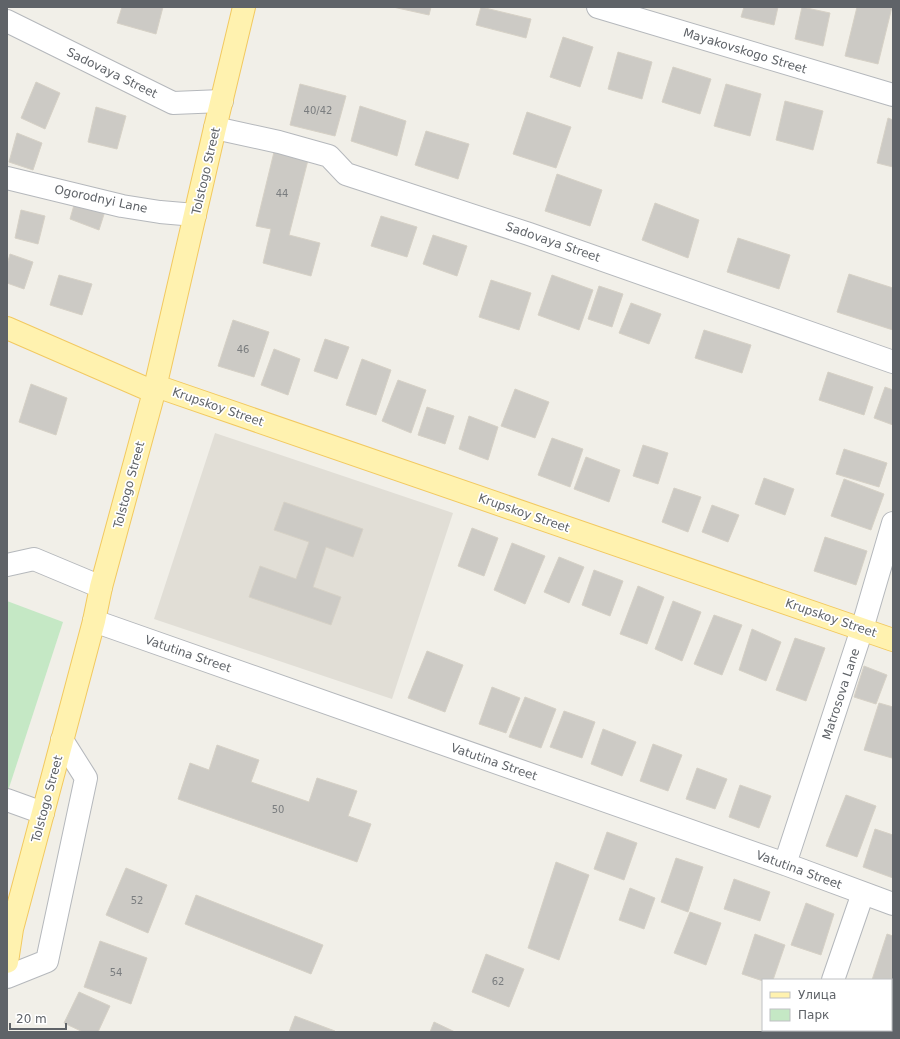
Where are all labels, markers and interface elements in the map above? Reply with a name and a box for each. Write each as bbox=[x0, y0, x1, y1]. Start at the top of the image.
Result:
street label: Mayakovskogo Street bbox=[682, 26, 809, 77]
street label: Sadovaya Street bbox=[64, 45, 160, 101]
house number: 40/42 bbox=[304, 105, 332, 116]
street label: Tolstogo Street bbox=[189, 126, 223, 217]
street label: Ogorodnyi Lane bbox=[53, 182, 149, 216]
house number: 44 bbox=[276, 188, 288, 199]
street label: Sadovaya Street bbox=[504, 219, 602, 265]
house number: 46 bbox=[237, 344, 249, 355]
street label: Krupskoy Street bbox=[171, 385, 266, 429]
street label: Tolstogo Street bbox=[110, 440, 147, 531]
street label: Krupskoy Street bbox=[477, 491, 572, 535]
street label: Krupskoy Street bbox=[784, 596, 879, 640]
street label: Vatutina Street bbox=[143, 633, 233, 675]
street label: Matrosova Lane bbox=[820, 647, 862, 741]
street label: Vatutina Street bbox=[449, 741, 539, 783]
street label: Tolstogo Street bbox=[28, 754, 65, 845]
house number: 50 bbox=[272, 804, 284, 815]
street label: Vatutina Street bbox=[754, 848, 844, 892]
house number: 52 bbox=[131, 895, 143, 906]
house number: 54 bbox=[110, 967, 122, 978]
house number: 62 bbox=[492, 976, 504, 987]
legend bbox=[762, 979, 892, 1031]
text: Улица bbox=[798, 988, 836, 1002]
scale bar bbox=[10, 1005, 66, 1031]
text: Парк bbox=[798, 1008, 829, 1022]
text: 20 m bbox=[16, 1012, 47, 1026]

